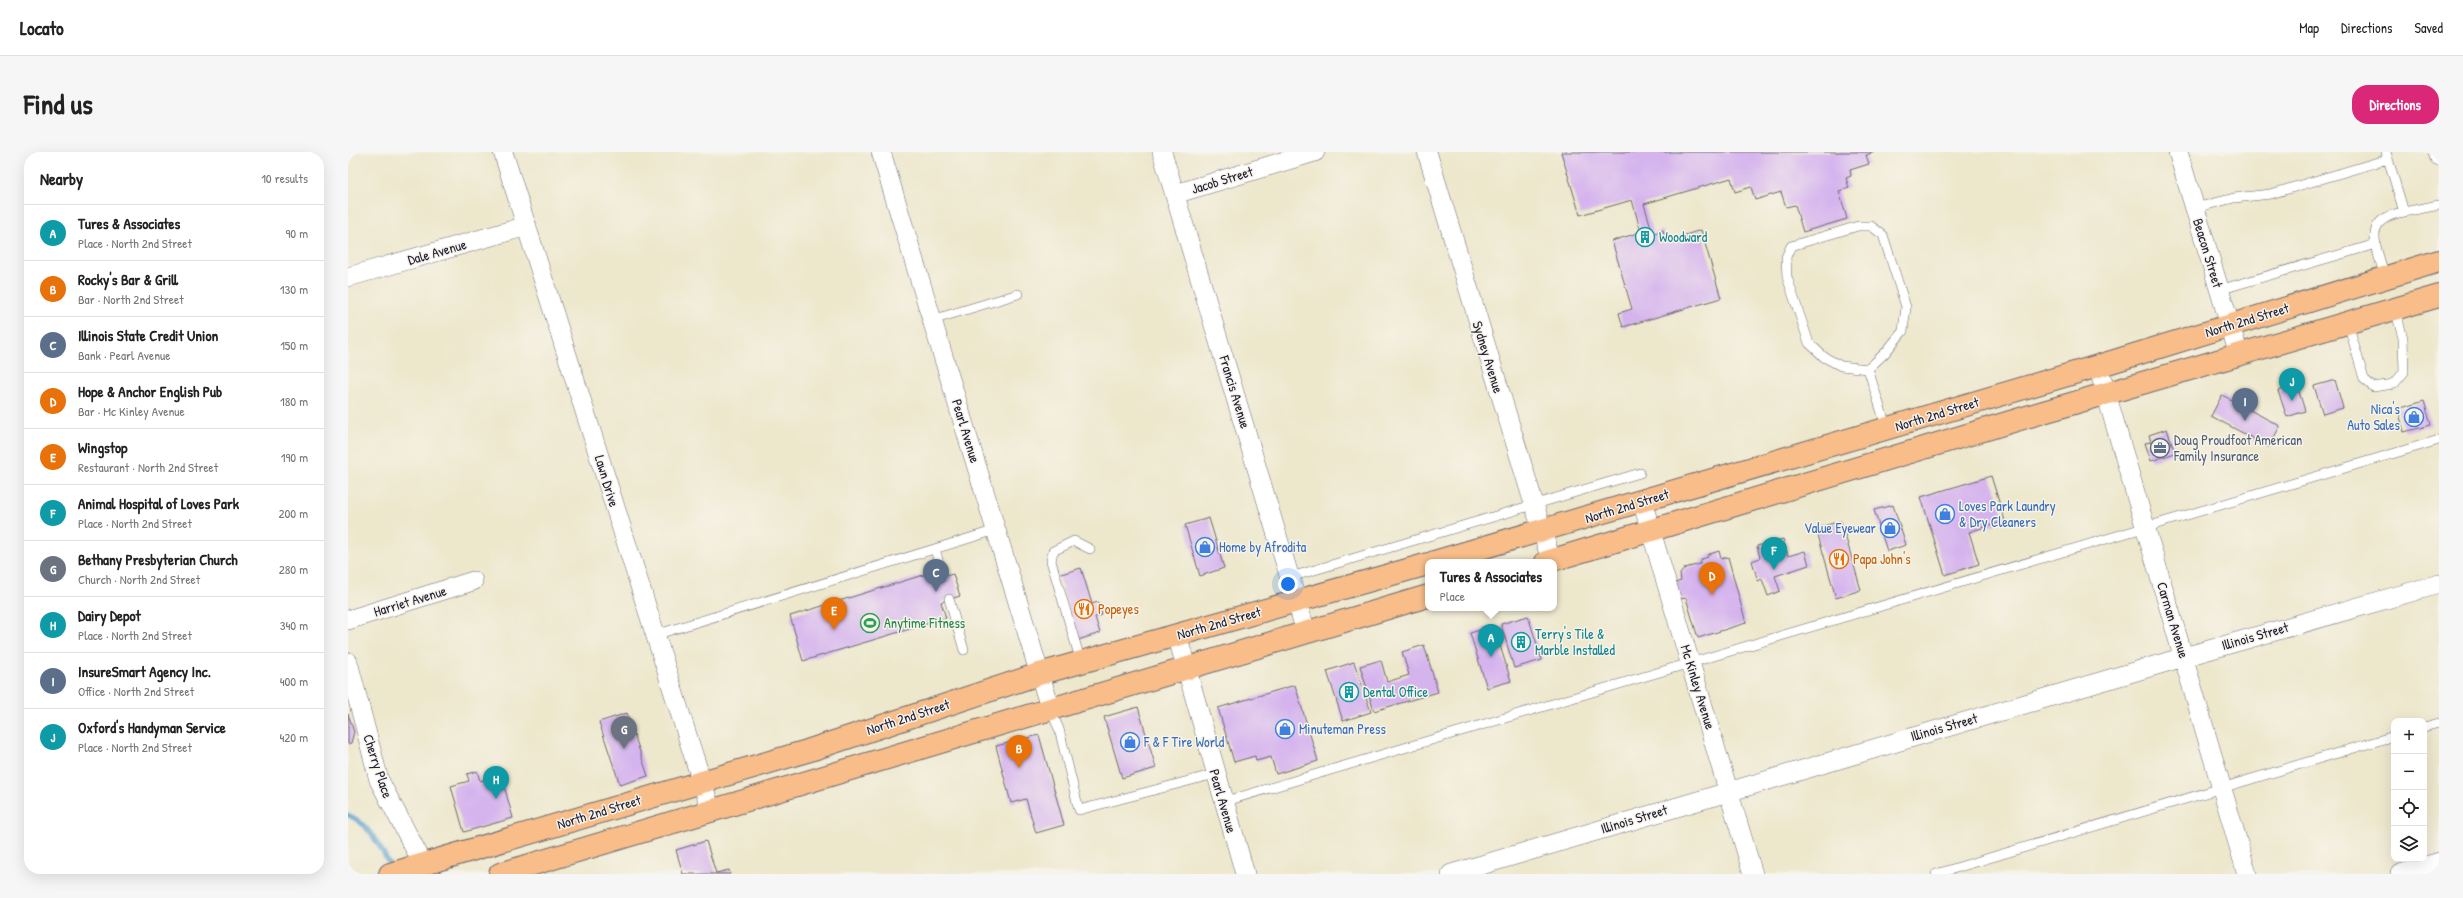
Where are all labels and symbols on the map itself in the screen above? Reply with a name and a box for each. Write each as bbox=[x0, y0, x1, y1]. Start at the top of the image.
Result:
street label: Jacob Street bbox=[1189, 161, 1255, 198]
street label: Beacon Street bbox=[2189, 216, 2228, 290]
building icon: Woodward bbox=[1634, 226, 1656, 248]
place label: Woodward bbox=[1659, 227, 1708, 246]
street label: Dale Avenue bbox=[405, 234, 469, 269]
street label: North 2nd Street bbox=[2203, 298, 2291, 341]
street label: Sydney Avenue bbox=[1468, 319, 1509, 396]
street label: Francis Avenue bbox=[1215, 352, 1256, 431]
pin: J bbox=[2279, 368, 2305, 401]
pin: I bbox=[2232, 388, 2258, 421]
street label: North 2nd Street bbox=[1893, 392, 1981, 435]
street label: Pearl Avenue bbox=[948, 397, 985, 465]
place label: Nica's Auto Sales bbox=[2347, 399, 2400, 434]
shop icon: Nica's Auto Sales bbox=[2403, 406, 2425, 428]
place label: Doug Proudfoot American Family Insurance bbox=[2173, 430, 2302, 466]
office icon: Doug Proudfoot American Family Insurance bbox=[2149, 437, 2171, 459]
street label: Lawn Drive bbox=[591, 453, 624, 509]
street label: North 2nd Street bbox=[1583, 484, 1671, 527]
place label: Loves Park Laundry & Dry Cleaners bbox=[1959, 496, 2056, 532]
shop icon: Loves Park Laundry & Dry Cleaners bbox=[1934, 503, 1956, 525]
shop icon: Value Eyewear bbox=[1879, 517, 1901, 539]
place label: Value Eyewear bbox=[1804, 518, 1877, 538]
shop icon: Home by Afrodita bbox=[1194, 536, 1216, 558]
place label: Home by Afrodita bbox=[1219, 537, 1307, 557]
pin: F bbox=[1761, 537, 1787, 570]
restaurant icon: Papa John's bbox=[1828, 548, 1850, 570]
place label: Papa John's bbox=[1853, 549, 1911, 569]
pin: C bbox=[923, 559, 949, 592]
pin: D bbox=[1699, 562, 1725, 595]
your location bbox=[1278, 574, 1298, 594]
street label: Carman Avenue bbox=[2153, 579, 2194, 661]
street label: Harriet Avenue bbox=[371, 580, 449, 621]
pin: E bbox=[821, 597, 847, 630]
restaurant icon: Popeyes bbox=[1073, 598, 1095, 620]
place label: Popeyes bbox=[1098, 599, 1139, 619]
street label: North 2nd Street bbox=[1175, 601, 1263, 644]
sports icon: Anytime Fitness bbox=[859, 612, 881, 634]
place label: Anytime Fitness bbox=[884, 613, 965, 633]
street label: Illinois Street bbox=[2219, 617, 2291, 654]
pin: A bbox=[1478, 624, 1504, 657]
place label: Terry's Tile & Marble Installed bbox=[1535, 624, 1615, 659]
building icon: Terry's Tile & Marble Installed bbox=[1510, 631, 1532, 653]
street label: Mc Kinley Avenue bbox=[1676, 642, 1721, 732]
building icon: Dental Office bbox=[1338, 681, 1360, 703]
place label: Dental Office bbox=[1363, 682, 1428, 701]
street label: North 2nd Street bbox=[864, 694, 952, 739]
street label: Illinois Street bbox=[1908, 708, 1980, 745]
pin: G bbox=[611, 716, 637, 749]
shop icon: Minuteman Press bbox=[1274, 718, 1296, 740]
place label: Minuteman Press bbox=[1299, 719, 1386, 738]
shop icon: F & F Tire World bbox=[1119, 731, 1141, 753]
street label: Cherry Place bbox=[358, 732, 398, 801]
place label: F & F Tire World bbox=[1143, 732, 1225, 751]
pin: B bbox=[1006, 735, 1032, 768]
pin: H bbox=[483, 766, 509, 799]
street label: Pearl Avenue bbox=[1205, 767, 1242, 835]
street label: North 2nd Street bbox=[555, 790, 643, 833]
street label: Illinois Street bbox=[1598, 799, 1670, 838]

